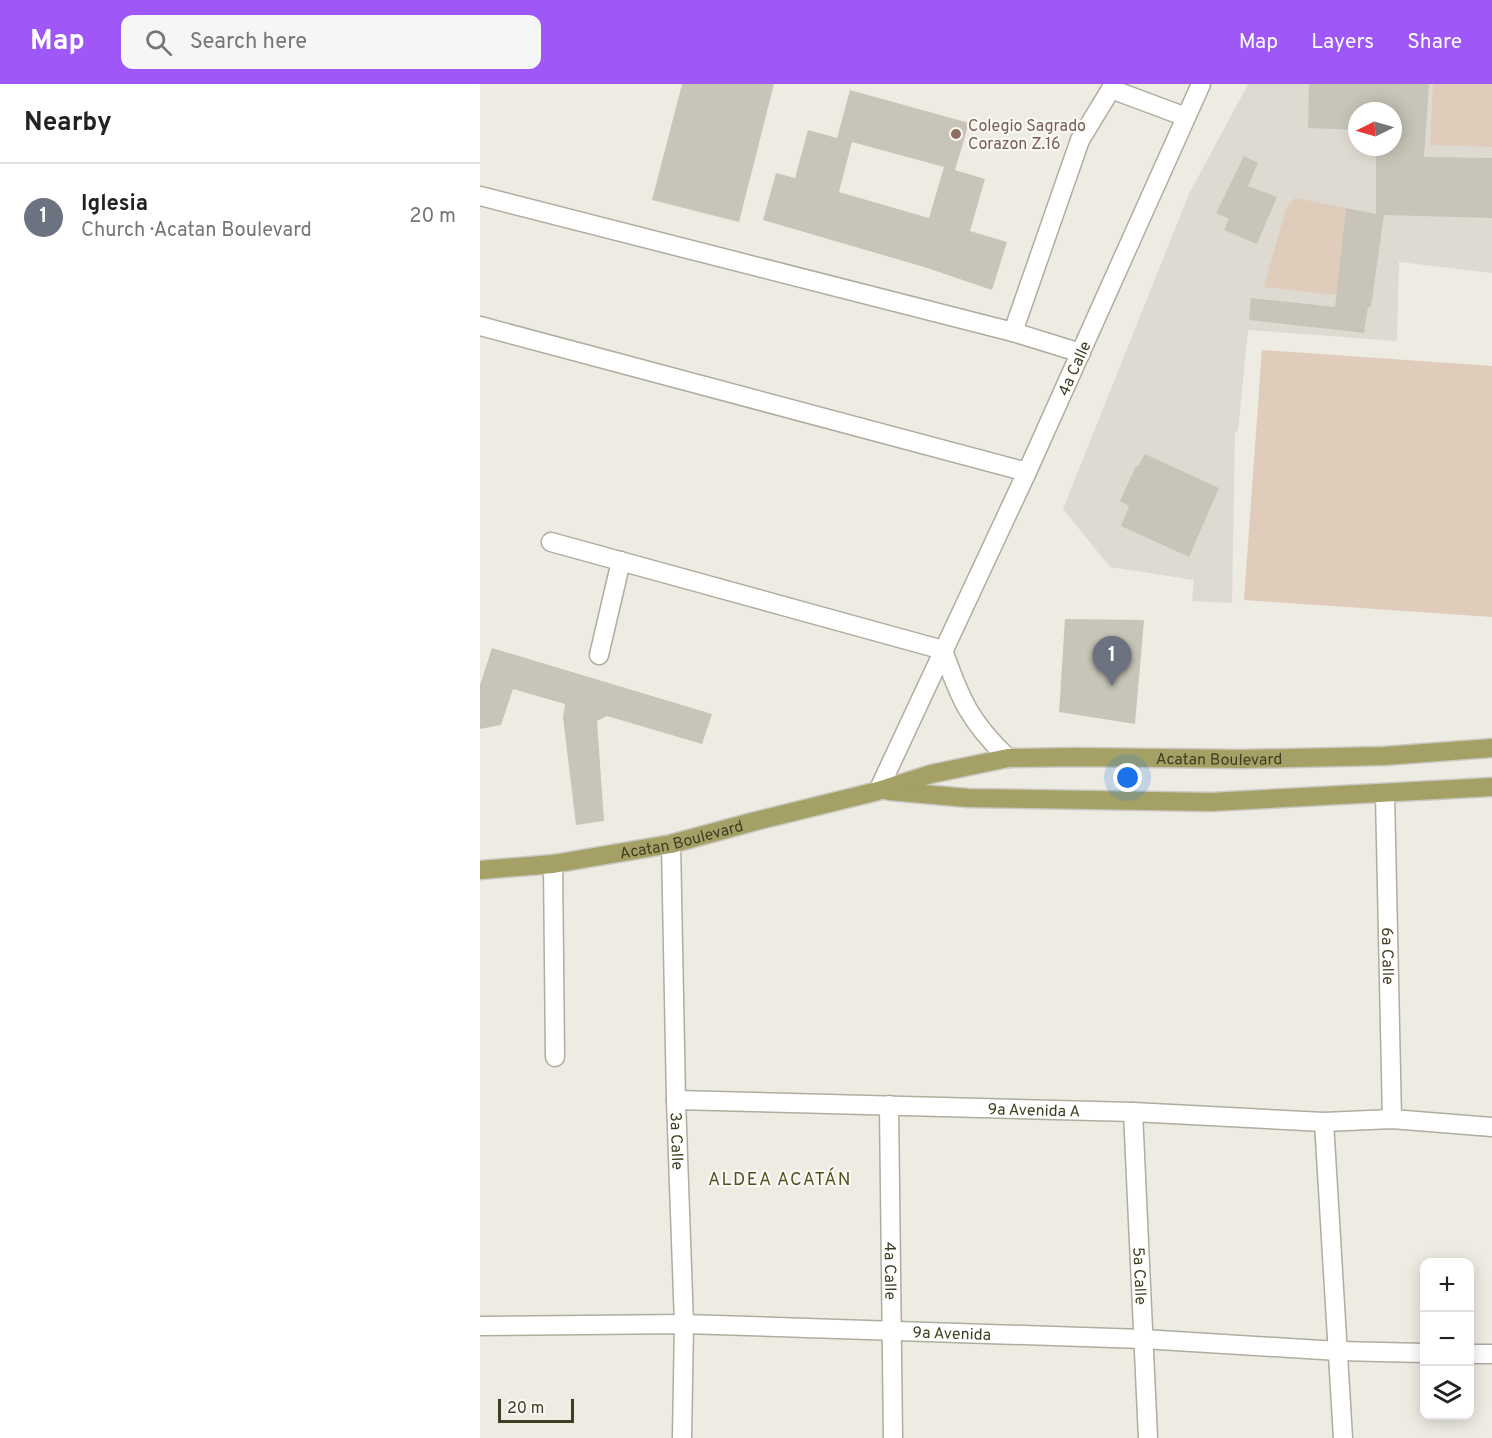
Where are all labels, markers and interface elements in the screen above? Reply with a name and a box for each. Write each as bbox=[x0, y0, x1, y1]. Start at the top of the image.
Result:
search box bbox=[121, 15, 541, 69]
text: Map bbox=[30, 24, 85, 60]
icon: search bbox=[142, 26, 175, 59]
text: Search here bbox=[190, 29, 307, 56]
text: Map bbox=[1239, 29, 1278, 56]
text: Layers bbox=[1311, 29, 1374, 56]
text: Share bbox=[1407, 29, 1462, 56]
north arrow bbox=[1348, 102, 1402, 156]
text: Nearby bbox=[24, 107, 112, 140]
place label: Colegio Sagrado Corazon Z.16 bbox=[968, 117, 1086, 155]
marker: Colegio Sagrado Corazon Z.16 bbox=[949, 127, 963, 141]
text: Iglesia bbox=[81, 191, 148, 218]
text: 1 bbox=[40, 204, 48, 230]
text: 20 m bbox=[409, 204, 456, 230]
text: Church · Acatan Boulevard bbox=[81, 218, 312, 244]
street label: 4a Calle bbox=[1054, 338, 1096, 399]
pin: 1 bbox=[1092, 636, 1132, 686]
street label: Acatan Boulevard bbox=[1156, 750, 1283, 771]
your location bbox=[1113, 763, 1142, 792]
street label: Acatan Boulevard bbox=[618, 817, 746, 865]
street label: 6a Calle bbox=[1376, 927, 1397, 985]
street label: 9a Avenida A bbox=[987, 1100, 1081, 1123]
street label: 3a Calle bbox=[664, 1112, 686, 1170]
district label: ALDEA ACATÁN bbox=[708, 1167, 852, 1192]
street label: 4a Calle bbox=[879, 1242, 899, 1300]
street label: 5a Calle bbox=[1127, 1247, 1150, 1305]
map controls bbox=[1420, 1258, 1474, 1420]
button: + bbox=[1420, 1258, 1474, 1312]
button: − bbox=[1420, 1312, 1474, 1366]
street label: 9a Avenida bbox=[912, 1323, 991, 1346]
button: layers bbox=[1420, 1366, 1474, 1420]
scale bar bbox=[498, 1396, 574, 1424]
text: 20 m bbox=[507, 1399, 544, 1419]

